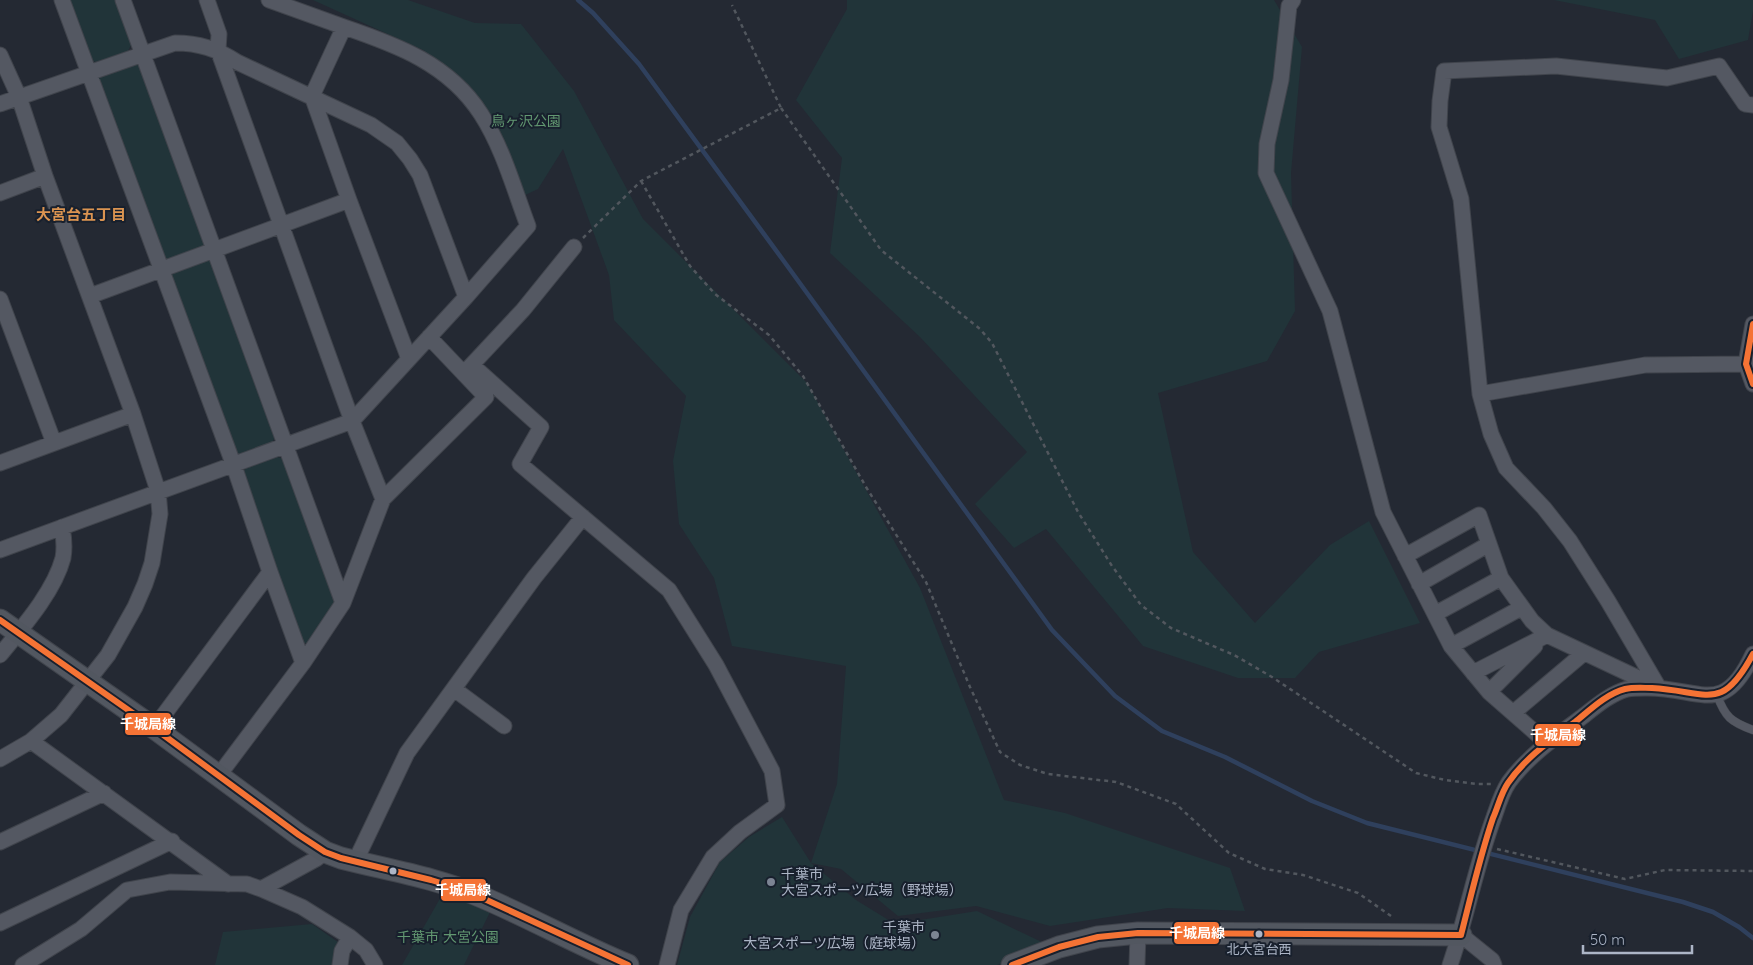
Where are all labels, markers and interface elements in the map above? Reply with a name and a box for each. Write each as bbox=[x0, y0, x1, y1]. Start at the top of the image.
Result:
park label: 鳥ヶ沢公園 bbox=[491, 112, 561, 130]
district label: 大宮台五丁目 bbox=[36, 205, 126, 224]
line badge: 千城局線 bbox=[124, 712, 172, 736]
text: 千城局線 bbox=[120, 715, 176, 733]
line badge: 千城局線 bbox=[1534, 723, 1582, 747]
text: 千城局線 bbox=[1530, 726, 1586, 744]
place label: 千葉市 大宮スポーツ広場（野球場） bbox=[781, 865, 963, 899]
unlabelled marker bbox=[388, 866, 398, 876]
marker: 千葉市 大宮スポーツ広場（野球場） bbox=[765, 876, 777, 888]
line badge: 千城局線 bbox=[440, 878, 487, 902]
text: 千城局線 bbox=[435, 881, 491, 899]
place label: 千葉市 大宮スポーツ広場（庭球場） bbox=[743, 918, 925, 952]
line badge: 千城局線 bbox=[1173, 921, 1220, 945]
scale bar bbox=[1583, 922, 1692, 954]
text: 千城局線 bbox=[1169, 924, 1225, 942]
park label: 千葉市 大宮公園 bbox=[397, 928, 499, 946]
marker: 千葉市 大宮スポーツ広場（庭球場） bbox=[929, 929, 941, 941]
marker: 北大宮台西 bbox=[1254, 929, 1264, 939]
text: 50 m bbox=[1590, 930, 1625, 949]
place label: 北大宮台西 bbox=[1226, 941, 1292, 957]

